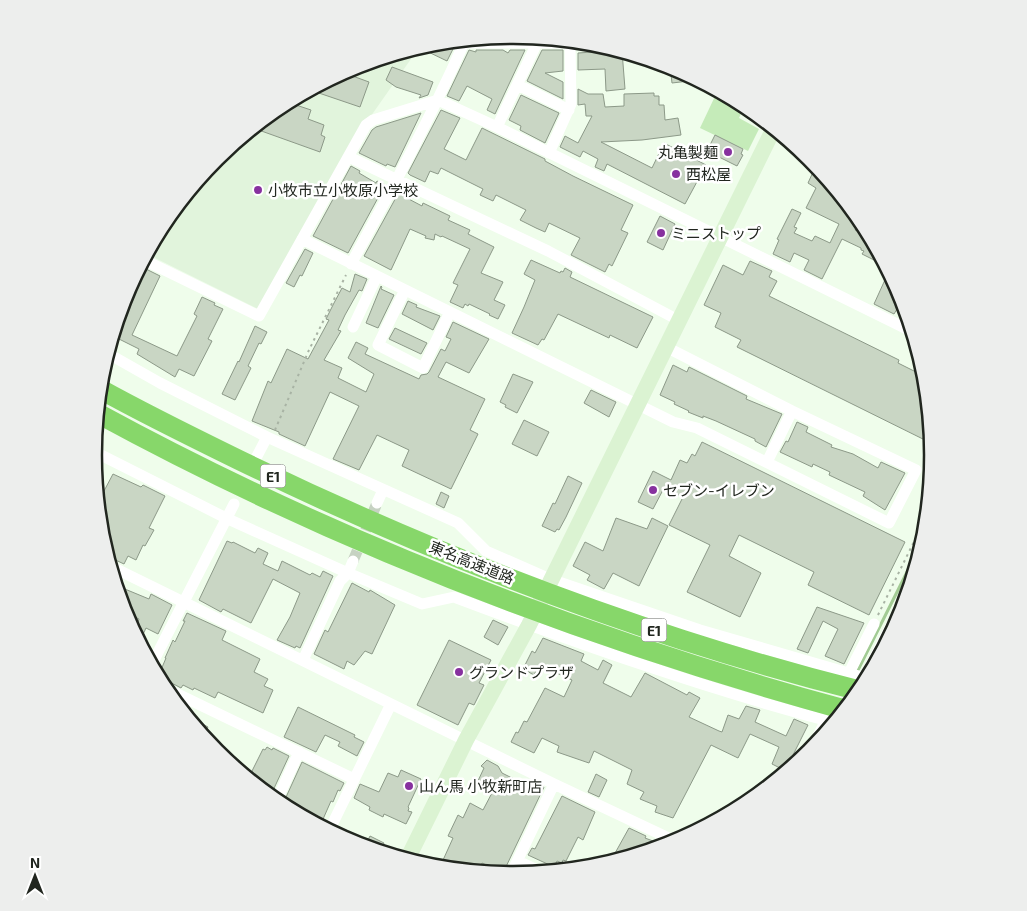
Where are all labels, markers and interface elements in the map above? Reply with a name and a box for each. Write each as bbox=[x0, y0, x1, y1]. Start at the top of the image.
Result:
place label: 丸亀製麺 bbox=[658, 143, 718, 161]
marker: 丸亀製麺 bbox=[722, 146, 734, 158]
place label: 西松屋 bbox=[686, 165, 731, 183]
marker: 西松屋 bbox=[670, 168, 682, 180]
place label: 小牧市立小牧原小学校 bbox=[268, 181, 418, 199]
marker: 小牧市立小牧原小学校 bbox=[252, 184, 264, 196]
place label: ミニストップ bbox=[671, 224, 761, 242]
marker: ミニストップ bbox=[655, 227, 667, 239]
road number: E1 bbox=[260, 464, 286, 488]
place label: セブン-イレブン bbox=[663, 481, 775, 499]
marker: セブン-イレブン bbox=[647, 484, 659, 496]
street label: 東名高速道路 bbox=[427, 537, 517, 587]
road number: E1 bbox=[642, 618, 666, 642]
place label: グランドプラザ bbox=[469, 663, 574, 681]
marker: グランドプラザ bbox=[453, 666, 465, 678]
place label: 山ん馬 小牧新町店 bbox=[419, 777, 542, 795]
marker: 山ん馬 小牧新町店 bbox=[403, 780, 415, 792]
north arrow bbox=[10, 851, 60, 901]
text: N bbox=[30, 854, 40, 871]

